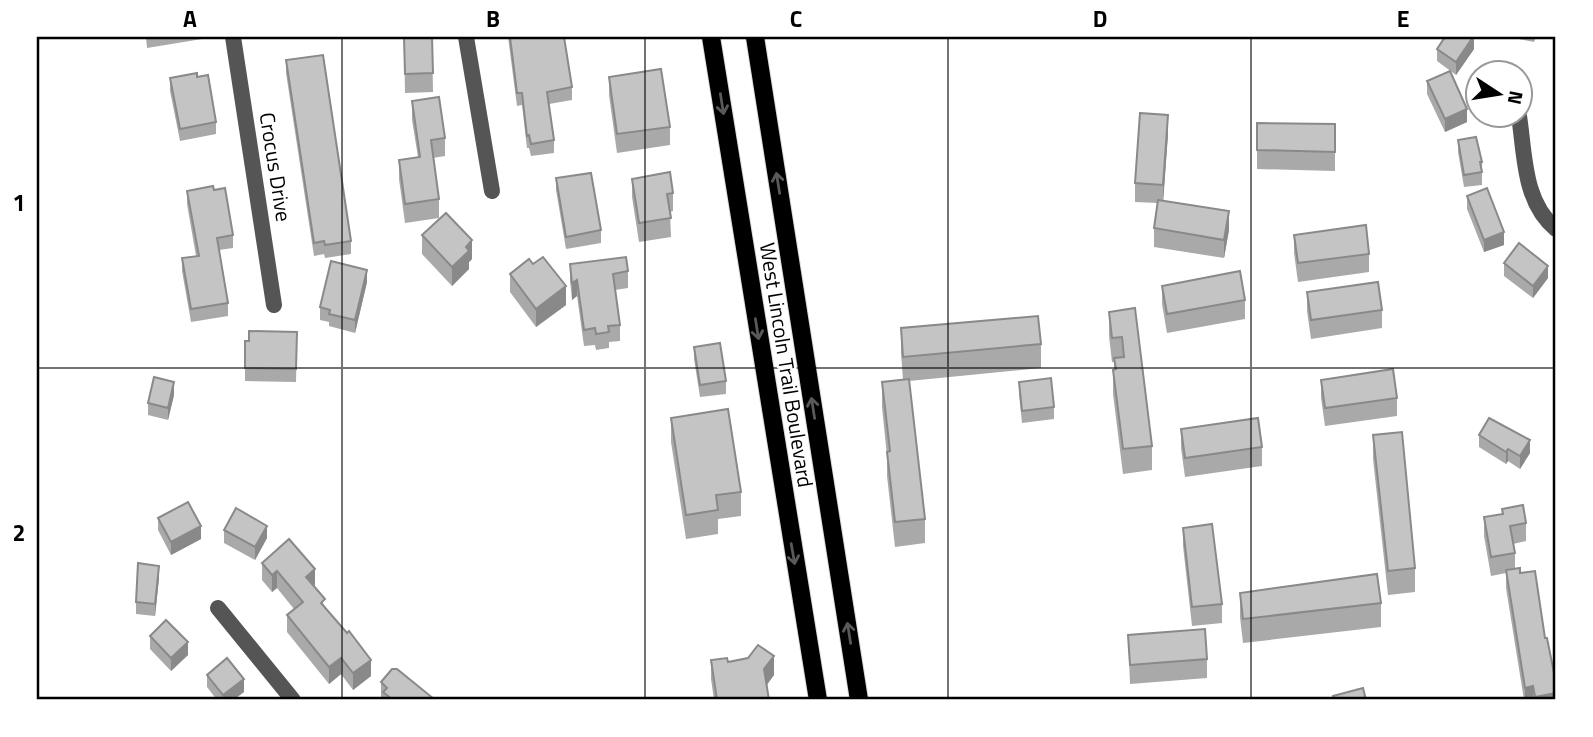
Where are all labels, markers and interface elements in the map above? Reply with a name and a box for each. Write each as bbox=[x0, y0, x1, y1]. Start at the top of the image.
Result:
text: A bbox=[183, 1, 197, 36]
text: B bbox=[486, 1, 500, 36]
text: C bbox=[790, 1, 802, 36]
text: D bbox=[1093, 1, 1107, 36]
text: E bbox=[1397, 1, 1409, 36]
north arrow bbox=[1464, 60, 1534, 130]
text: N bbox=[1501, 88, 1532, 107]
one-way arrow bbox=[716, 92, 729, 115]
street label: Crocus Drive bbox=[252, 110, 300, 224]
one-way arrow bbox=[771, 173, 784, 195]
text: 1 bbox=[13, 185, 25, 220]
street label: West Lincoln Trail Boulevard bbox=[752, 240, 822, 490]
one-way arrow bbox=[751, 317, 764, 340]
one-way arrow bbox=[806, 397, 819, 420]
text: 2 bbox=[13, 515, 25, 550]
one-way arrow bbox=[787, 542, 800, 564]
one-way arrow bbox=[842, 622, 855, 645]

